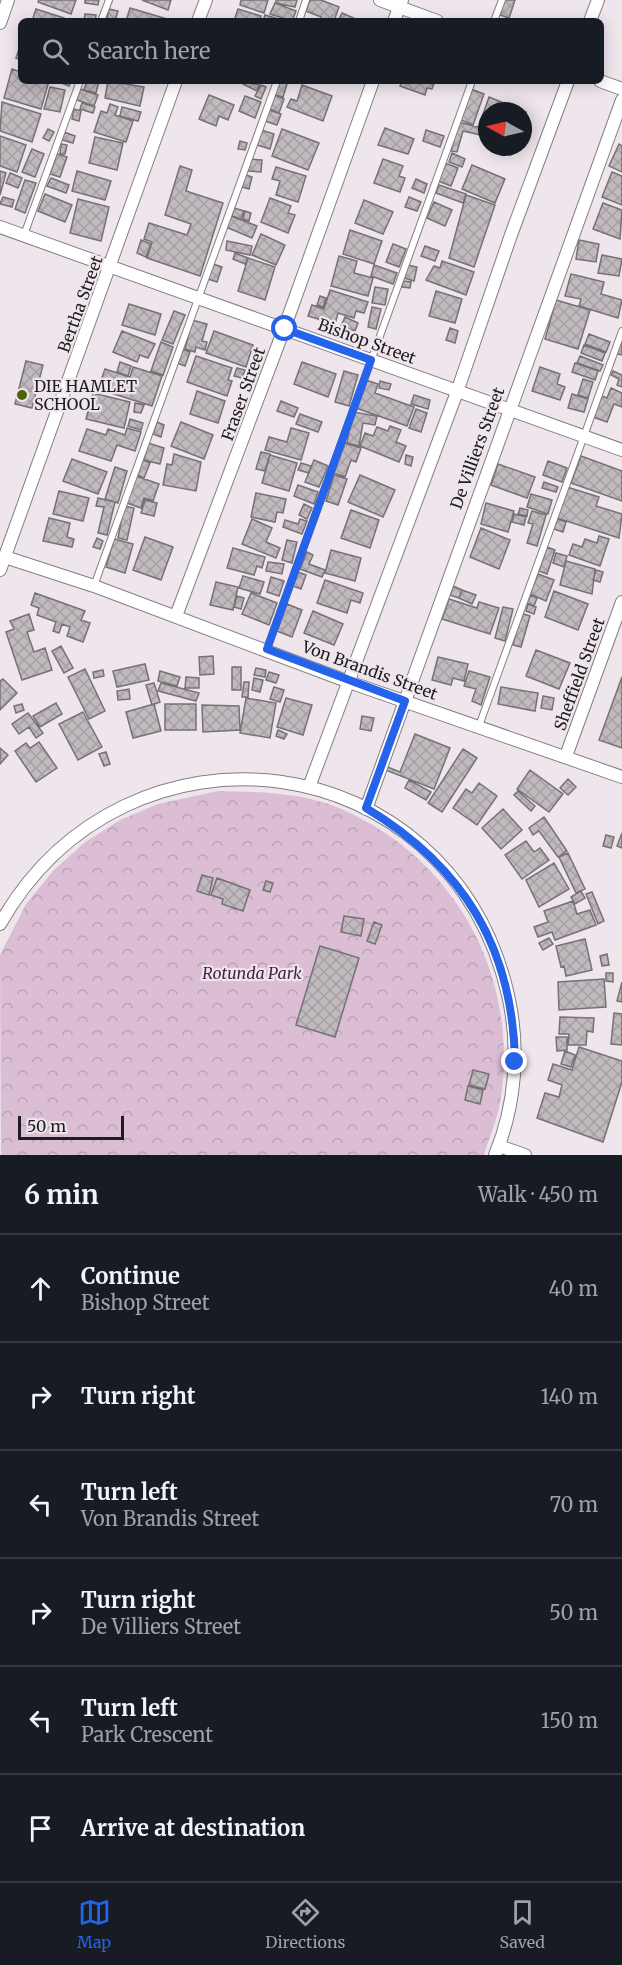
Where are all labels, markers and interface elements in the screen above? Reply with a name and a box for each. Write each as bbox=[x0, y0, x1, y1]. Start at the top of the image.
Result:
search box bbox=[18, 18, 604, 84]
icon: search bbox=[39, 35, 72, 68]
text: Search here bbox=[87, 37, 210, 65]
north arrow bbox=[478, 102, 532, 156]
street label: Bertha Street bbox=[53, 252, 107, 355]
street label: Bishop Street bbox=[315, 314, 419, 368]
route start bbox=[271, 315, 297, 341]
street label: Fraser Street bbox=[217, 344, 269, 443]
place label: DIE HAMLET SCHOOL bbox=[34, 376, 137, 414]
street label: De Villiers Street bbox=[446, 384, 509, 512]
marker: DIE HAMLET SCHOOL bbox=[15, 388, 29, 402]
street label: Sheffield Street bbox=[549, 614, 609, 733]
street label: Von Brandis Street bbox=[299, 636, 441, 704]
park label: Rotunda Park bbox=[202, 963, 302, 983]
route end bbox=[501, 1048, 527, 1074]
scale bar bbox=[18, 1113, 124, 1140]
text: 50 m bbox=[27, 1116, 66, 1136]
text: 6 min bbox=[24, 1178, 99, 1211]
text: Walk · 450 m bbox=[478, 1182, 598, 1207]
text: Continue bbox=[81, 1262, 180, 1290]
icon: ahead bbox=[24, 1272, 57, 1305]
text: 40 m bbox=[548, 1276, 598, 1301]
text: Bishop Street bbox=[81, 1290, 209, 1315]
icon: right bbox=[24, 1380, 57, 1413]
text: Turn right bbox=[81, 1382, 195, 1410]
text: 140 m bbox=[541, 1384, 598, 1409]
text: Turn left bbox=[81, 1478, 178, 1506]
icon: left bbox=[24, 1488, 57, 1521]
text: 70 m bbox=[550, 1492, 598, 1517]
text: Von Brandis Street bbox=[81, 1506, 259, 1531]
text: Turn right bbox=[81, 1586, 195, 1614]
icon: right bbox=[24, 1596, 57, 1629]
text: 50 m bbox=[549, 1600, 598, 1625]
text: De Villiers Street bbox=[81, 1614, 241, 1639]
text: Turn left bbox=[81, 1694, 178, 1722]
icon: left bbox=[24, 1704, 57, 1737]
text: 150 m bbox=[541, 1708, 598, 1733]
text: Park Crescent bbox=[81, 1722, 213, 1747]
icon: arrive bbox=[24, 1812, 57, 1845]
text: Arrive at destination bbox=[81, 1814, 305, 1842]
tab: Map bbox=[77, 1896, 111, 1952]
tab: Directions bbox=[265, 1896, 345, 1952]
tab: Saved bbox=[500, 1896, 545, 1952]

